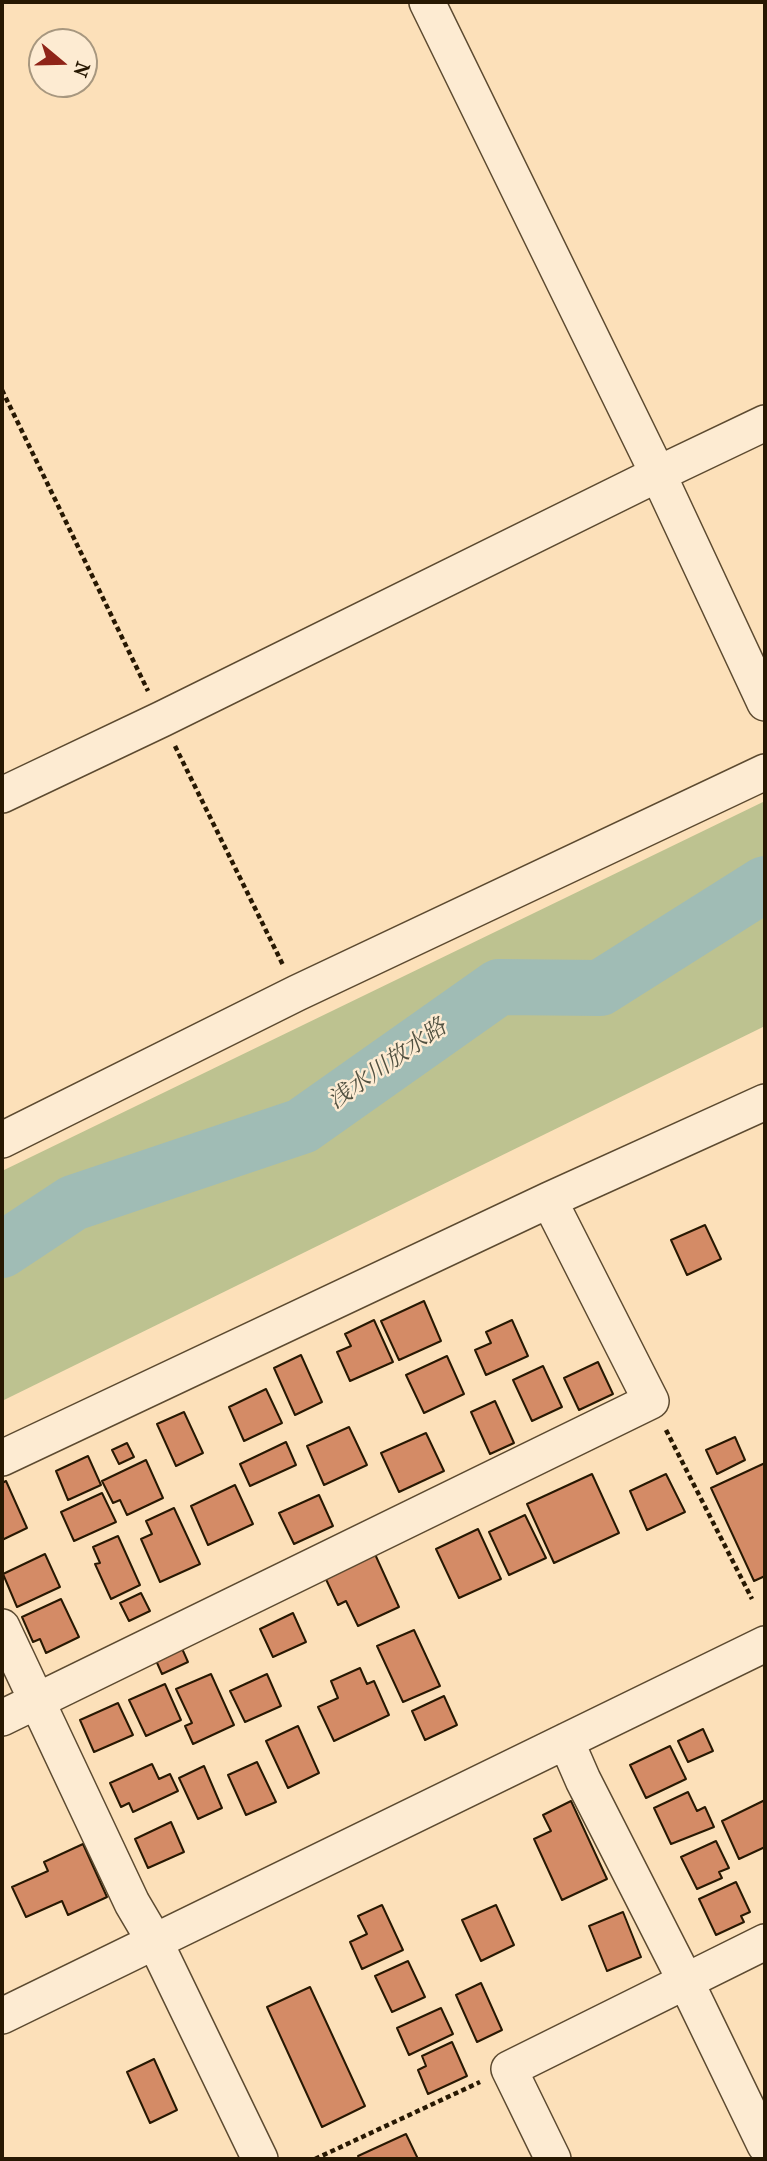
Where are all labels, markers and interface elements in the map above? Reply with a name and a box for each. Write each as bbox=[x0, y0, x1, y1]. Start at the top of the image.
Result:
north arrow bbox=[28, 28, 98, 98]
text: N bbox=[68, 59, 94, 80]
water label: 浅水川放水路 bbox=[324, 1014, 452, 1116]

